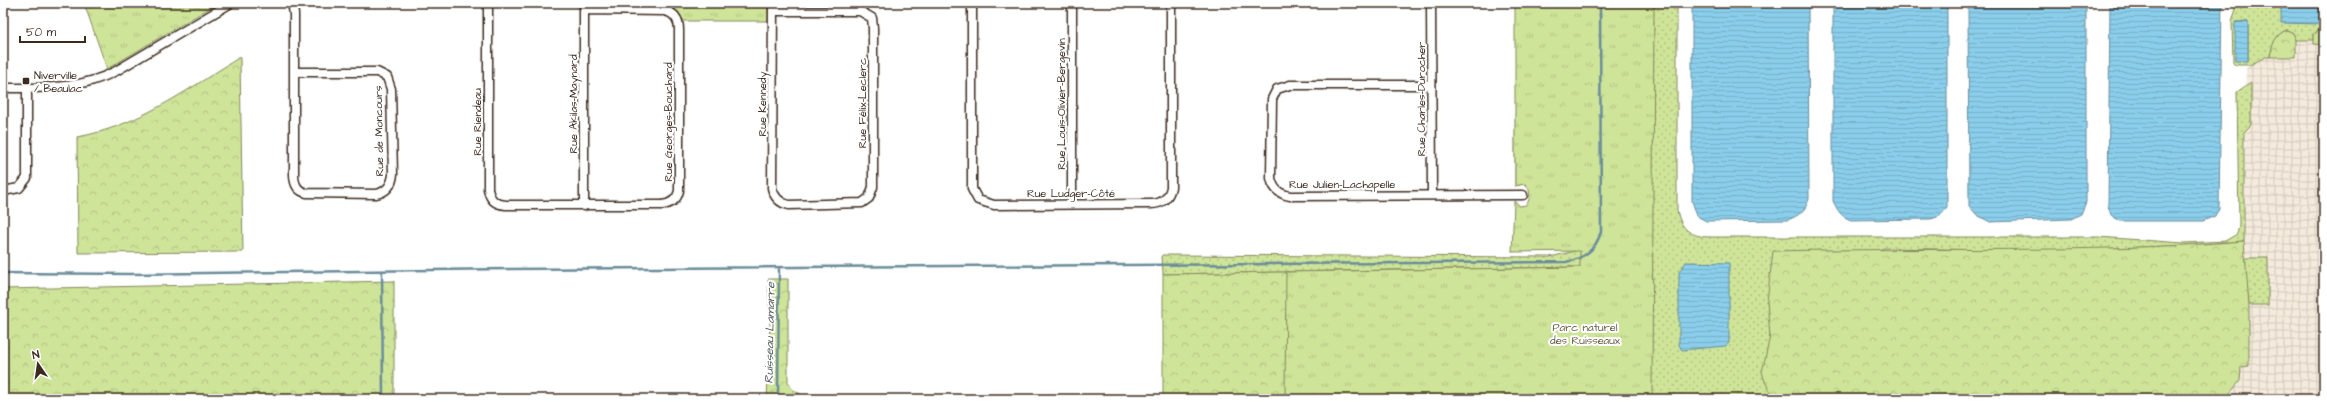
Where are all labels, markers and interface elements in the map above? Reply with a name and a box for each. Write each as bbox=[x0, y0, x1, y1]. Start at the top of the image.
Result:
scale bar bbox=[20, 18, 85, 44]
text: 50 m bbox=[26, 24, 57, 41]
street label: Rue Louis-Olivier-Bergevin bbox=[1054, 38, 1070, 170]
street label: Rue Charles-Durocher bbox=[1414, 42, 1429, 156]
street label: Rue Akilas-Maynard bbox=[566, 54, 582, 154]
street label: Rue Félix-Leclerc bbox=[855, 58, 870, 148]
street label: Rue Georges-Bouchard bbox=[661, 62, 677, 182]
place label: Niverville / Beaulac bbox=[34, 68, 83, 96]
street label: Rue Kennedy bbox=[755, 71, 771, 137]
marker: Niverville / Beaulac bbox=[21, 76, 31, 86]
street label: Rue de Moncours bbox=[371, 85, 387, 177]
street label: Rue Riendeau bbox=[470, 88, 485, 156]
street label: Rue Julien-Lachapelle bbox=[1289, 177, 1395, 192]
street label: Rue Ludger-Côté bbox=[1027, 186, 1115, 202]
water label: Ruisseau Lamarre bbox=[761, 282, 779, 384]
park label: Parc naturel des Ruisseaux bbox=[1550, 320, 1621, 348]
north arrow bbox=[18, 344, 58, 384]
text: N bbox=[31, 347, 41, 363]

